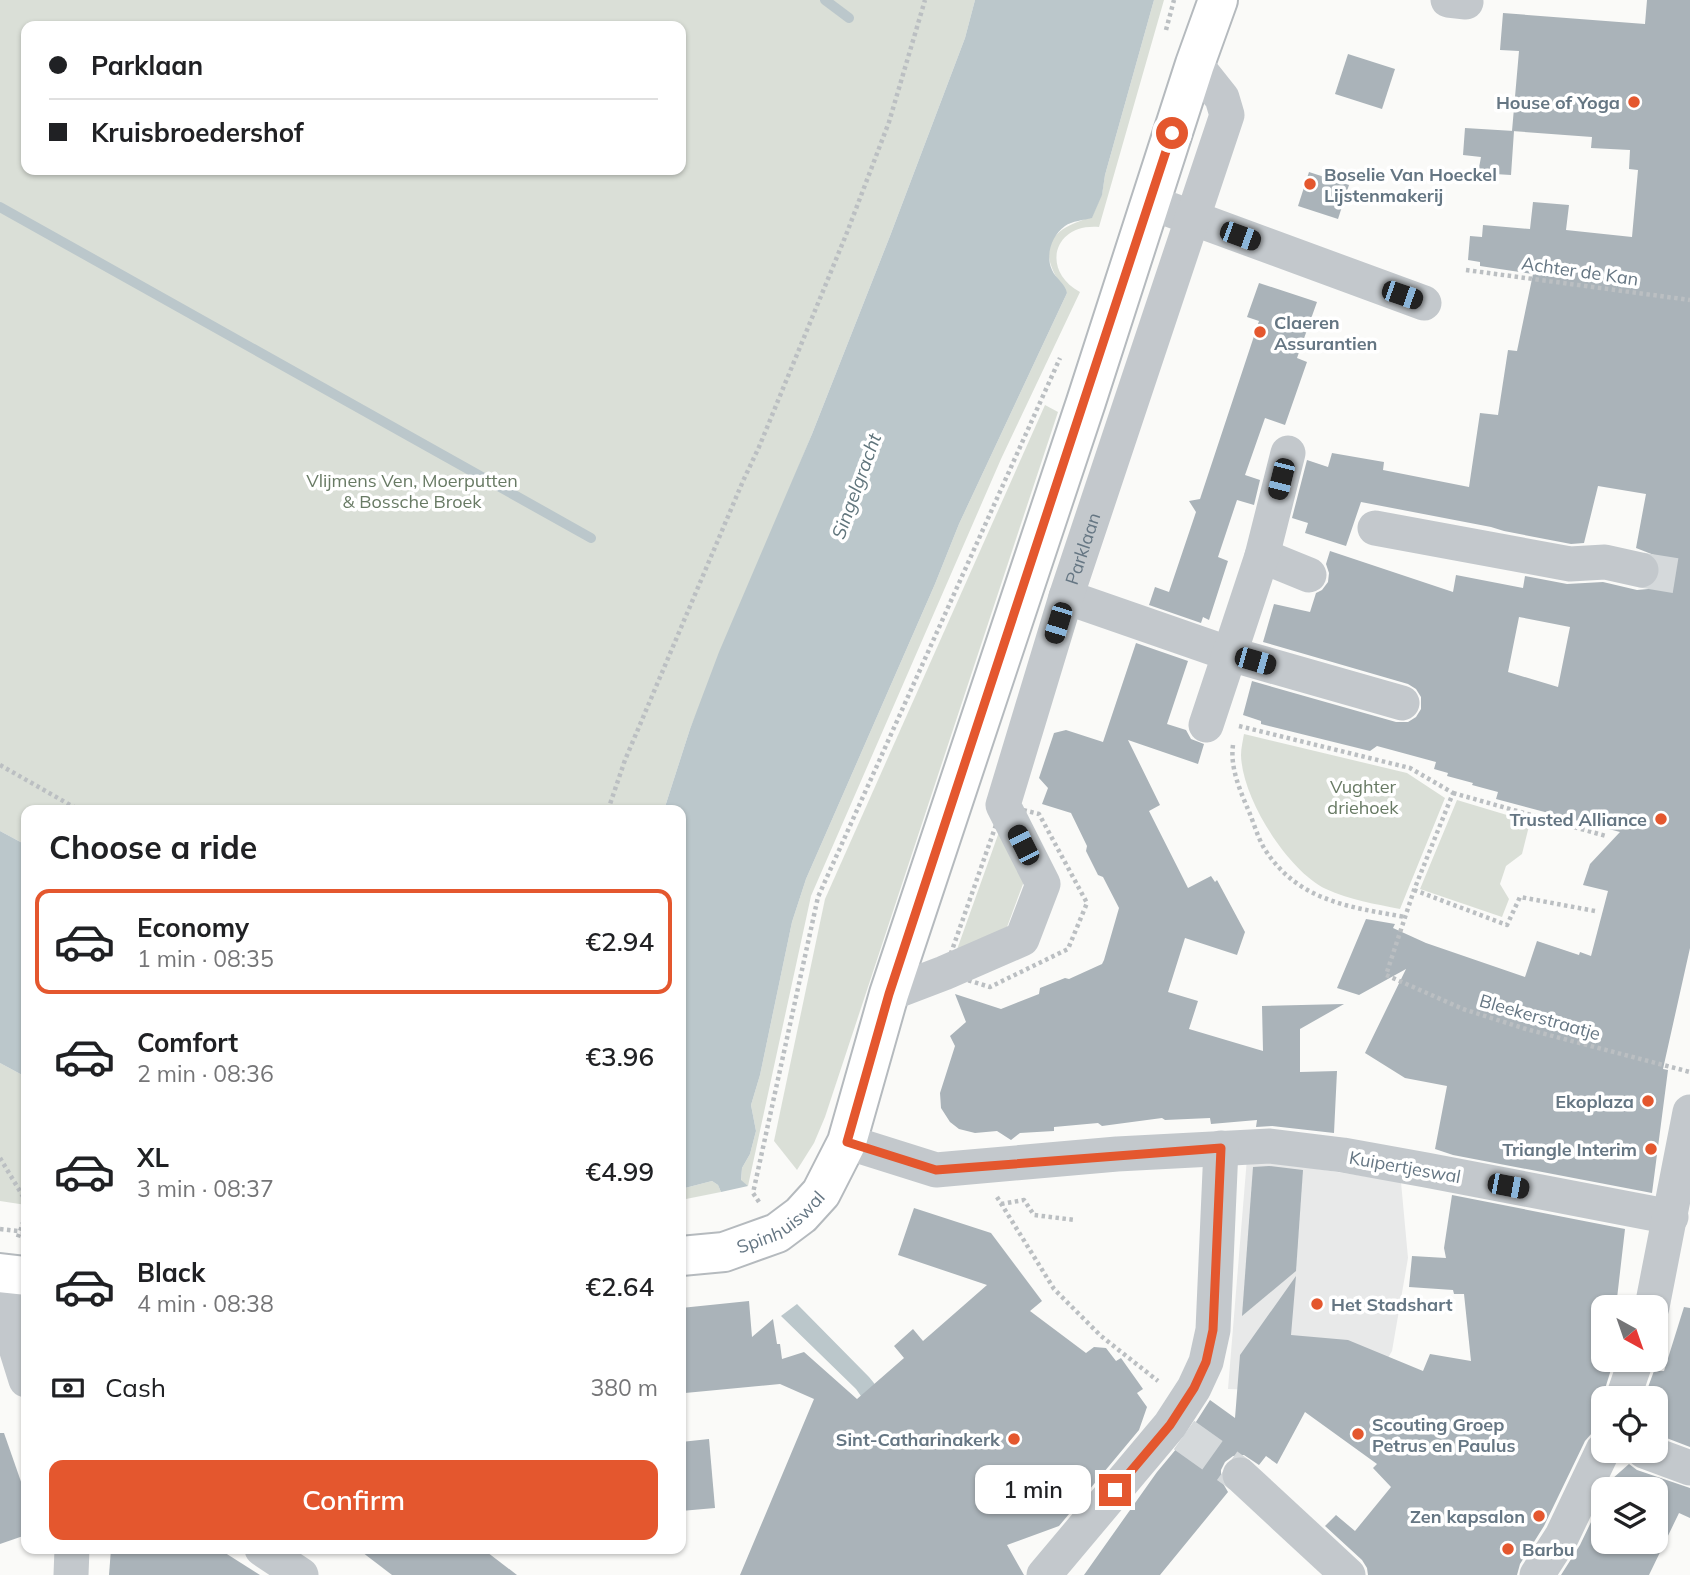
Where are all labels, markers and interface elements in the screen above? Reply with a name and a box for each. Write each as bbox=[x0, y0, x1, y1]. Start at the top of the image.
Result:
text: Parklaan bbox=[91, 49, 203, 82]
place label: House of Yoga bbox=[1496, 91, 1620, 114]
marker: House of Yoga bbox=[1626, 94, 1642, 110]
text: Kruisbroedershof bbox=[91, 116, 304, 149]
route start bbox=[1156, 117, 1188, 149]
place label: Boselie Van Hoeckel Lijstenmakerij bbox=[1324, 163, 1497, 207]
marker: Boselie Van Hoeckel Lijstenmakerij bbox=[1302, 176, 1318, 192]
car bbox=[1217, 219, 1264, 253]
street label: Achter de Kan bbox=[1520, 251, 1640, 291]
car bbox=[1379, 278, 1426, 312]
place label: Claeren Assurantien bbox=[1274, 311, 1377, 355]
marker: Claeren Assurantien bbox=[1252, 324, 1268, 340]
water label: Singelgracht bbox=[826, 429, 887, 542]
car bbox=[1266, 456, 1297, 502]
park label: Vlijmens Ven, Moerputten & Bossche Broek bbox=[306, 469, 518, 513]
street label: Parklaan bbox=[1060, 509, 1105, 587]
car bbox=[1042, 600, 1075, 646]
car bbox=[1232, 645, 1279, 677]
park label: Vughter driehoek bbox=[1327, 775, 1399, 819]
place label: Trusted Alliance bbox=[1509, 808, 1647, 831]
marker: Trusted Alliance bbox=[1653, 811, 1669, 827]
car bbox=[1005, 822, 1042, 868]
text: Choose a ride bbox=[49, 827, 257, 867]
icon: car bbox=[53, 910, 116, 973]
text: Economy bbox=[137, 911, 249, 944]
text: €2.94 bbox=[585, 925, 654, 958]
text: 1 min · 08:35 bbox=[137, 944, 274, 973]
street label: Bleekerstraatje bbox=[1477, 989, 1603, 1045]
icon: car bbox=[53, 1025, 116, 1088]
text: Comfort bbox=[137, 1026, 238, 1059]
text: €3.96 bbox=[585, 1040, 654, 1073]
text: 2 min · 08:36 bbox=[137, 1059, 274, 1088]
place label: Ekoplaza bbox=[1555, 1090, 1634, 1113]
marker: Ekoplaza bbox=[1640, 1093, 1656, 1109]
place label: Triangle Interim bbox=[1502, 1138, 1637, 1161]
icon: car bbox=[53, 1140, 116, 1203]
text: XL bbox=[137, 1141, 169, 1174]
marker: Triangle Interim bbox=[1643, 1141, 1659, 1157]
street label: Kuipertjeswal bbox=[1347, 1146, 1463, 1188]
text: €4.99 bbox=[585, 1155, 654, 1188]
car bbox=[1486, 1172, 1531, 1200]
text: 3 min · 08:37 bbox=[137, 1174, 274, 1203]
street label: Spinhuiswal bbox=[733, 1186, 829, 1258]
icon: car bbox=[53, 1255, 116, 1318]
text: Black bbox=[137, 1256, 205, 1289]
text: €2.64 bbox=[585, 1270, 654, 1303]
text: 4 min · 08:38 bbox=[137, 1289, 274, 1318]
place label: Het Stadshart bbox=[1331, 1293, 1453, 1316]
north arrow bbox=[1591, 1295, 1668, 1372]
map controls bbox=[1591, 1295, 1668, 1554]
marker: Het Stadshart bbox=[1309, 1296, 1325, 1312]
icon: cash bbox=[49, 1369, 87, 1407]
text: Cash bbox=[105, 1371, 166, 1404]
text: 380 m bbox=[590, 1373, 658, 1402]
button: locate bbox=[1591, 1386, 1668, 1463]
place label: Scouting Groep Petrus en Paulus bbox=[1372, 1413, 1516, 1457]
marker: Scouting Groep Petrus en Paulus bbox=[1350, 1426, 1366, 1442]
place label: Sint-Catharinakerk bbox=[836, 1428, 1001, 1451]
marker: Sint-Catharinakerk bbox=[1006, 1431, 1022, 1447]
button: Confirm bbox=[49, 1460, 658, 1540]
callout: 1 min bbox=[975, 1466, 1090, 1514]
route end bbox=[1099, 1474, 1131, 1506]
text: 1 min bbox=[1003, 1475, 1063, 1504]
button: layers bbox=[1591, 1477, 1668, 1554]
place label: Zen kapsalon bbox=[1410, 1505, 1525, 1528]
marker: Zen kapsalon bbox=[1531, 1508, 1547, 1524]
place label: Barbu bbox=[1522, 1538, 1575, 1561]
marker: Barbu bbox=[1500, 1541, 1516, 1557]

